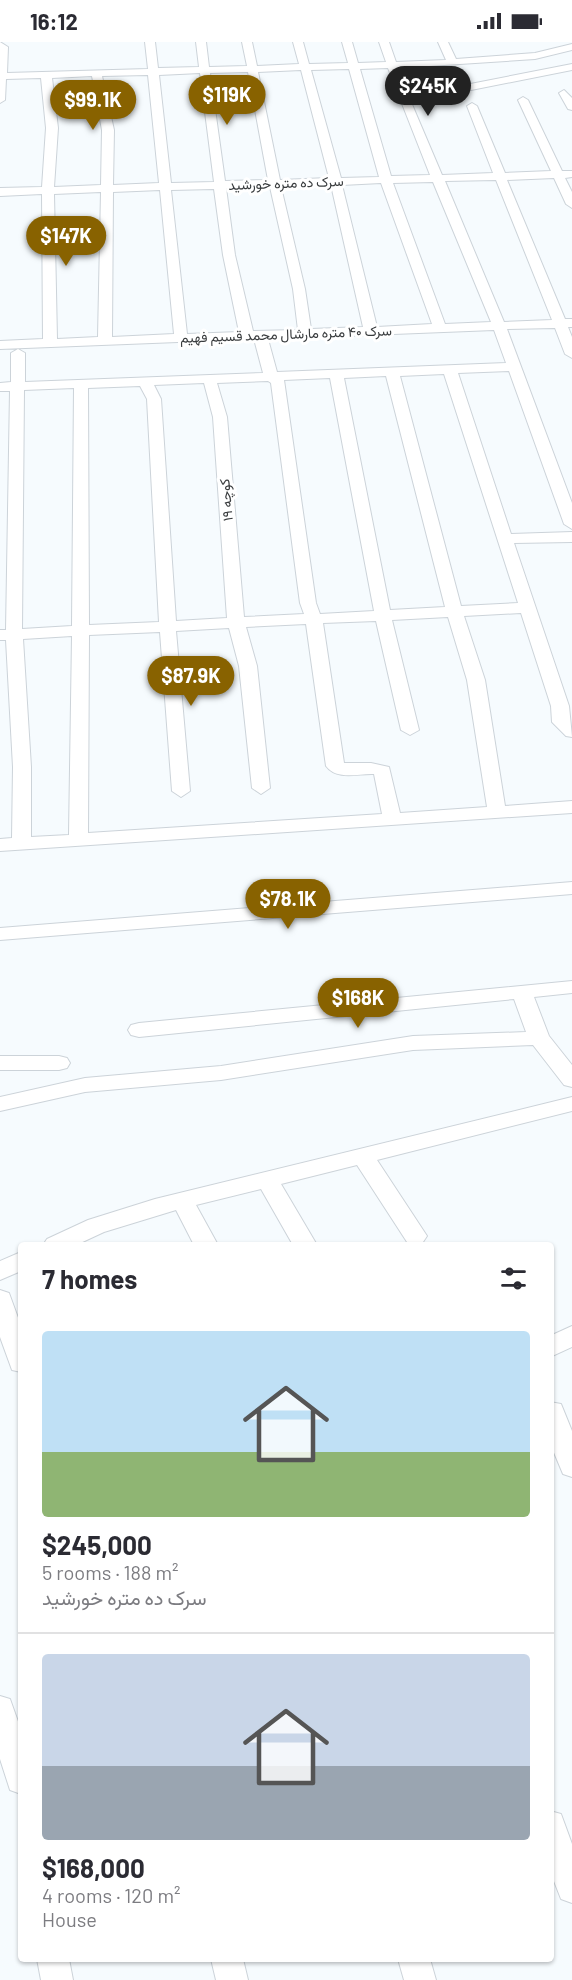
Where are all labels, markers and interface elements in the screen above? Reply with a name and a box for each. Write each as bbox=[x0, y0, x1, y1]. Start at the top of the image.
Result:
text: 16:12 bbox=[30, 8, 78, 34]
pin: $245K bbox=[386, 66, 470, 117]
text: $245K bbox=[399, 73, 457, 97]
pin: $119K bbox=[185, 75, 269, 126]
pin: $99.1K bbox=[44, 80, 142, 131]
text: $119K bbox=[203, 82, 251, 106]
text: $99.1K bbox=[64, 87, 122, 111]
street label: سرک ده متره خورشید bbox=[228, 172, 344, 194]
pin: $147K bbox=[24, 216, 108, 267]
text: $147K bbox=[40, 223, 92, 247]
street label: سرک ۴۰ متره مارشال محمد قسیم فهیم bbox=[180, 321, 392, 348]
street label: کوچه ۱۹ bbox=[215, 478, 238, 522]
pin: $87.9K bbox=[142, 656, 240, 707]
text: $87.9K bbox=[161, 663, 221, 687]
pin: $78.1K bbox=[239, 879, 337, 930]
text: $78.1K bbox=[259, 886, 317, 910]
pin: $168K bbox=[316, 978, 400, 1029]
text: $168K bbox=[332, 985, 384, 1009]
icon: filters bbox=[497, 1262, 530, 1295]
text: 7 homes bbox=[42, 1263, 137, 1294]
icon: home bbox=[232, 1370, 340, 1478]
text: $245,000 bbox=[42, 1529, 152, 1560]
text: 5 rooms · 188 m² bbox=[42, 1560, 179, 1584]
text: سرک ده متره خورشید bbox=[42, 1585, 207, 1609]
icon: home bbox=[232, 1693, 340, 1801]
text: $168,000 bbox=[42, 1852, 145, 1883]
text: 4 rooms · 120 m² bbox=[42, 1883, 180, 1907]
text: House bbox=[42, 1907, 97, 1931]

